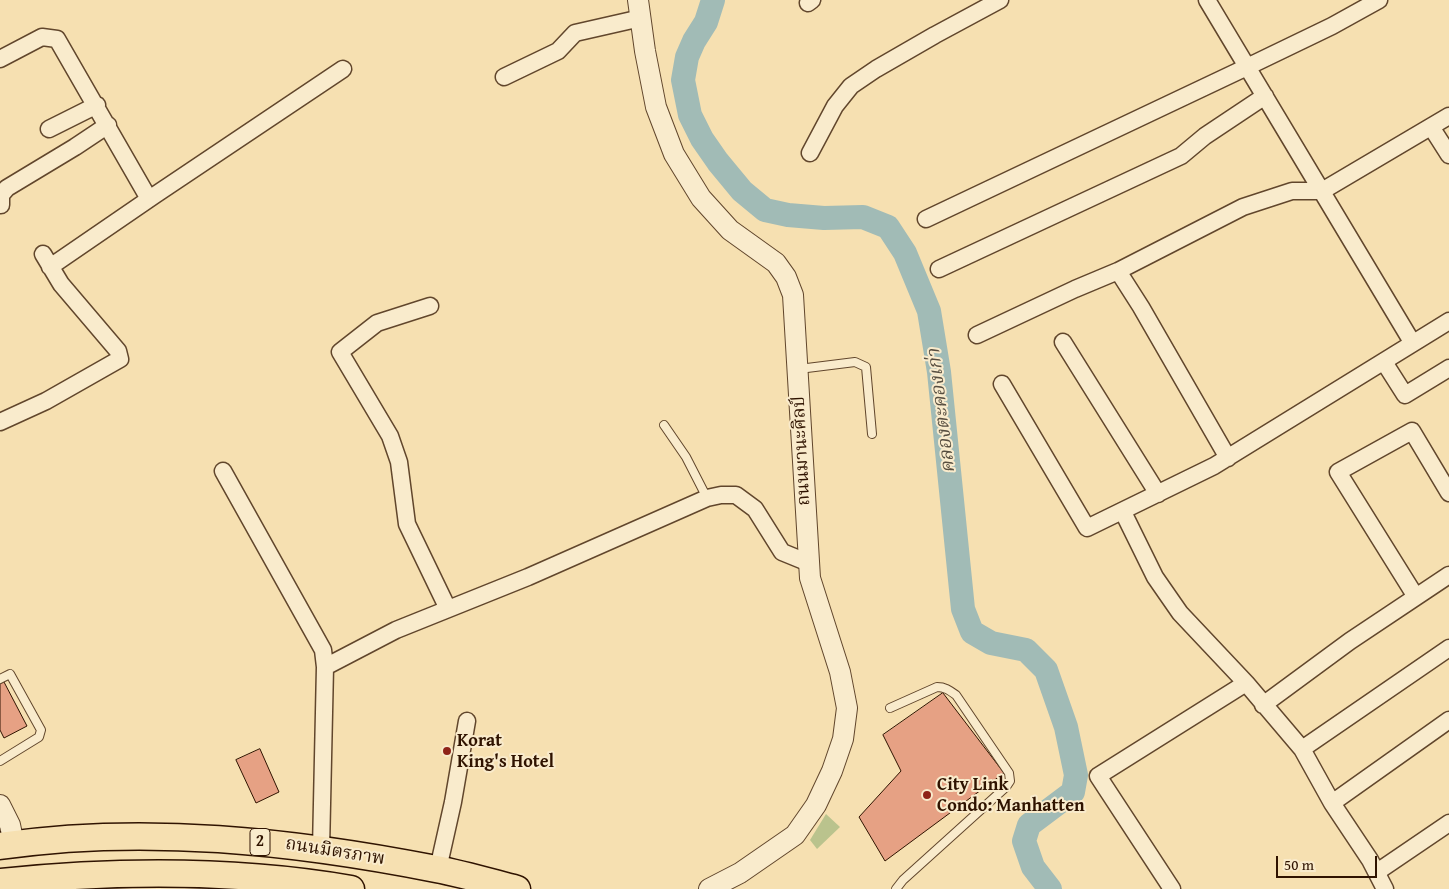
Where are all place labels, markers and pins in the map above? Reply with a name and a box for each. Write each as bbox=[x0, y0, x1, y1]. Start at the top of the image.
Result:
place label: Korat King's Hotel bbox=[457, 730, 554, 772]
marker: Korat King's Hotel bbox=[441, 745, 453, 757]
place label: City Link Condo: Manhatten bbox=[937, 774, 1085, 816]
marker: City Link Condo: Manhatten bbox=[921, 789, 933, 801]

